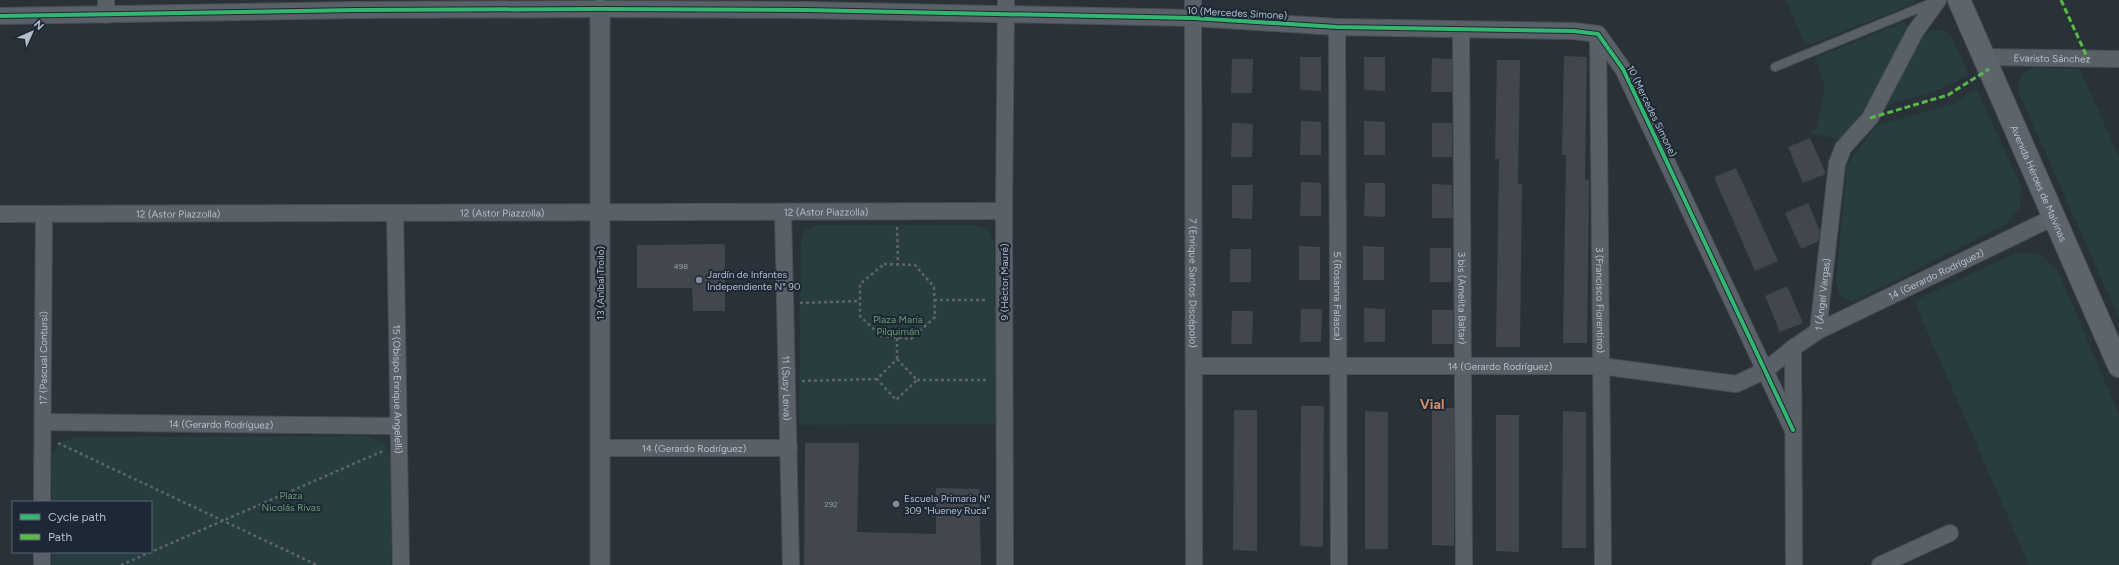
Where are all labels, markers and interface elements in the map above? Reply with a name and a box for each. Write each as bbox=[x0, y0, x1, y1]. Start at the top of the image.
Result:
street label: 10 (Mercedes Simone) bbox=[1187, 4, 1287, 22]
north arrow bbox=[12, 12, 52, 52]
text: N bbox=[31, 18, 46, 33]
street label: Evaristo Sánchez bbox=[2013, 51, 2091, 65]
street label: 10 (Mercedes Simone) bbox=[1624, 63, 1680, 159]
street label: Avenida Héroes de Malvinas bbox=[2008, 123, 2070, 244]
street label: 12 (Astor Piazzolla) bbox=[784, 205, 868, 218]
street label: 12 (Astor Piazzolla) bbox=[460, 206, 544, 219]
street label: 12 (Astor Piazzolla) bbox=[136, 207, 220, 220]
street label: 7 (Enrique Santos Discépolo) bbox=[1187, 218, 1200, 348]
street label: 9 (Héctor Mauré) bbox=[998, 244, 1011, 320]
street label: 14 (Gerardo Rodríguez) bbox=[1886, 245, 1986, 303]
street label: 13 (Aníbal Troilo) bbox=[594, 246, 607, 320]
street label: 3 (Francisco Fiorentino) bbox=[1594, 247, 1608, 353]
street label: 5 (Rosanna Falasca) bbox=[1331, 252, 1345, 340]
street label: 3 bis (Amelita Baltar) bbox=[1456, 252, 1469, 344]
street label: 1 (Ángel Vargas) bbox=[1812, 258, 1833, 331]
house number: 498 bbox=[674, 261, 688, 271]
place label: Jardín de Infantes Independiente N° 90 bbox=[707, 268, 800, 293]
marker: Jardín de Infantes Independiente N° 90 bbox=[694, 275, 704, 285]
street label: 17 (Pascual Contursi) bbox=[36, 311, 50, 405]
park label: Plaza María Pilquimán bbox=[873, 313, 923, 338]
street label: 15 (Obispo Enrique Angelelli) bbox=[390, 324, 406, 454]
street label: 11 (Susy Leiva) bbox=[780, 355, 794, 421]
street label: 14 (Gerardo Rodríguez) bbox=[1448, 360, 1552, 373]
district label: Vial bbox=[1420, 396, 1444, 413]
street label: 14 (Gerardo Rodríguez) bbox=[169, 417, 273, 431]
street label: 14 (Gerardo Rodríguez) bbox=[642, 442, 746, 455]
park label: Plaza Nicolás Rivas bbox=[261, 489, 321, 514]
place label: Escuela Primaria N° 309 "Hueney Ruca" bbox=[904, 492, 991, 517]
house number: 292 bbox=[824, 499, 838, 509]
marker: Escuela Primaria N° 309 "Hueney Ruca" bbox=[891, 499, 901, 509]
legend bbox=[12, 501, 152, 553]
text: Cycle path bbox=[48, 510, 106, 524]
text: Path bbox=[48, 530, 72, 544]

